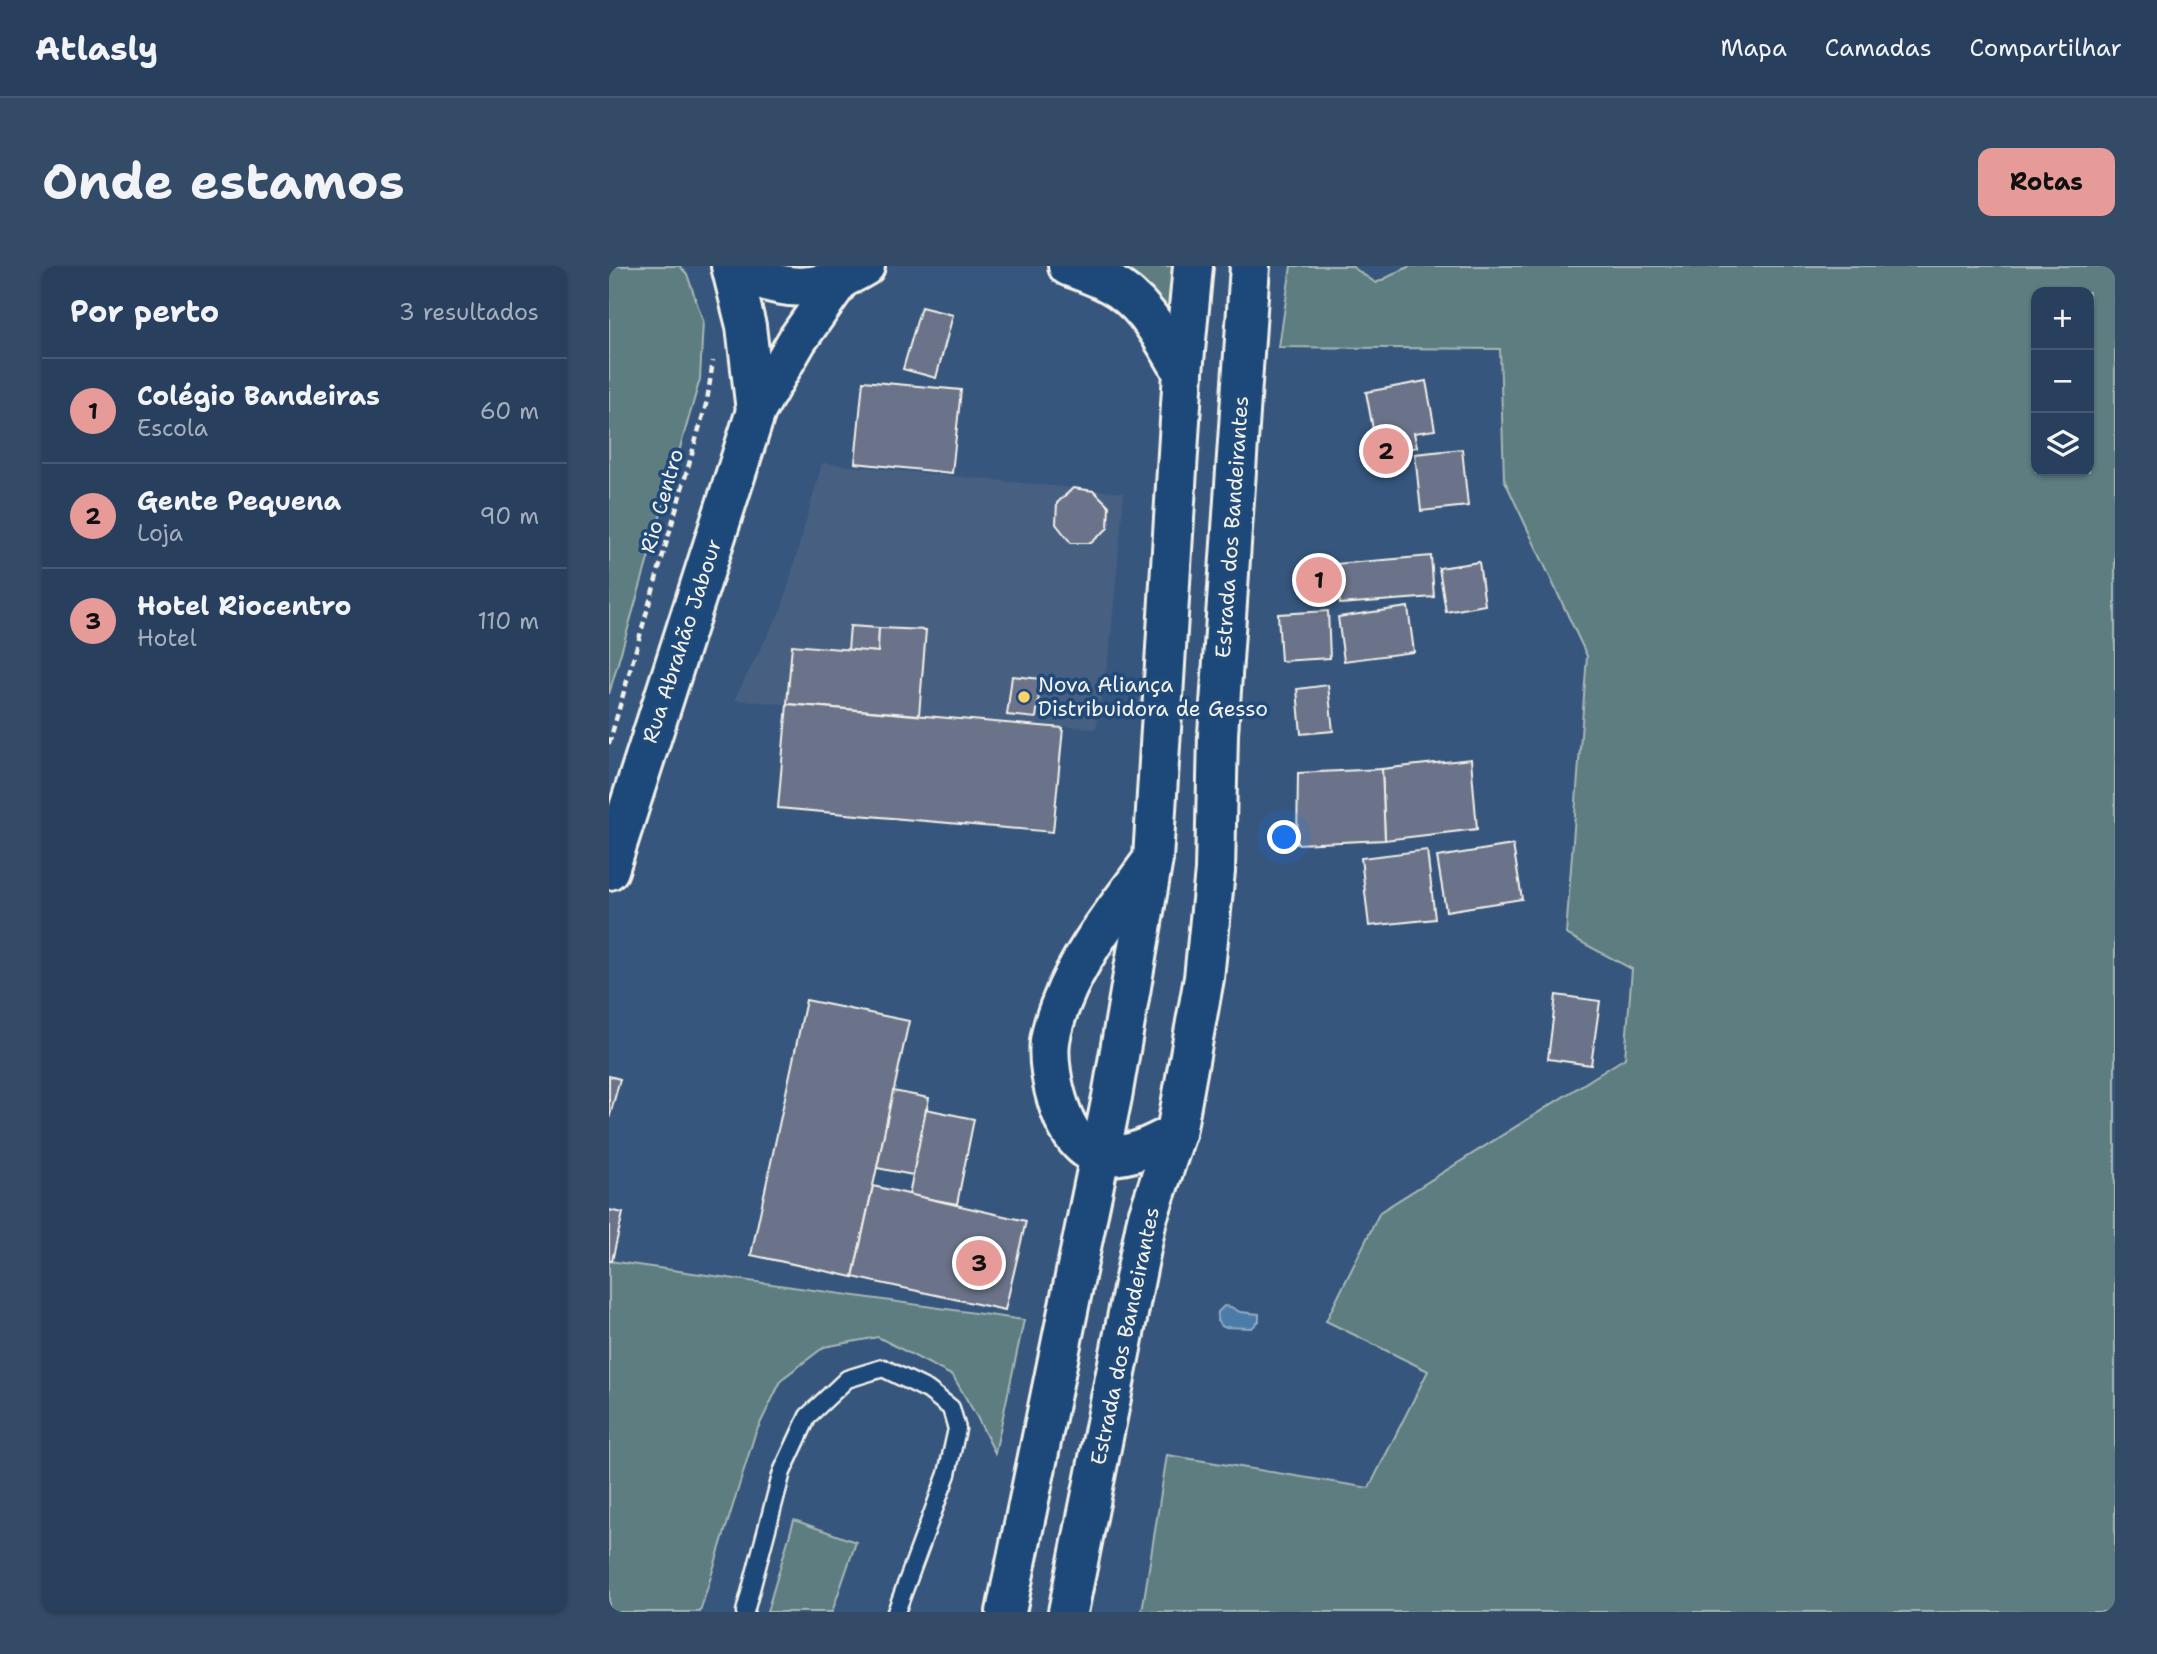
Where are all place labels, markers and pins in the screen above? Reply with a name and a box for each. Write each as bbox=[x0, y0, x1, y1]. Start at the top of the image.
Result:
pin: 2 bbox=[1363, 425, 1409, 477]
pin: 1 bbox=[1296, 554, 1342, 606]
place label: Nova Aliança Distribuidora de Gesso bbox=[1038, 671, 1268, 723]
marker: Nova Aliança Distribuidora de Gesso bbox=[1016, 689, 1032, 705]
pin: 3 bbox=[956, 1237, 1002, 1289]

